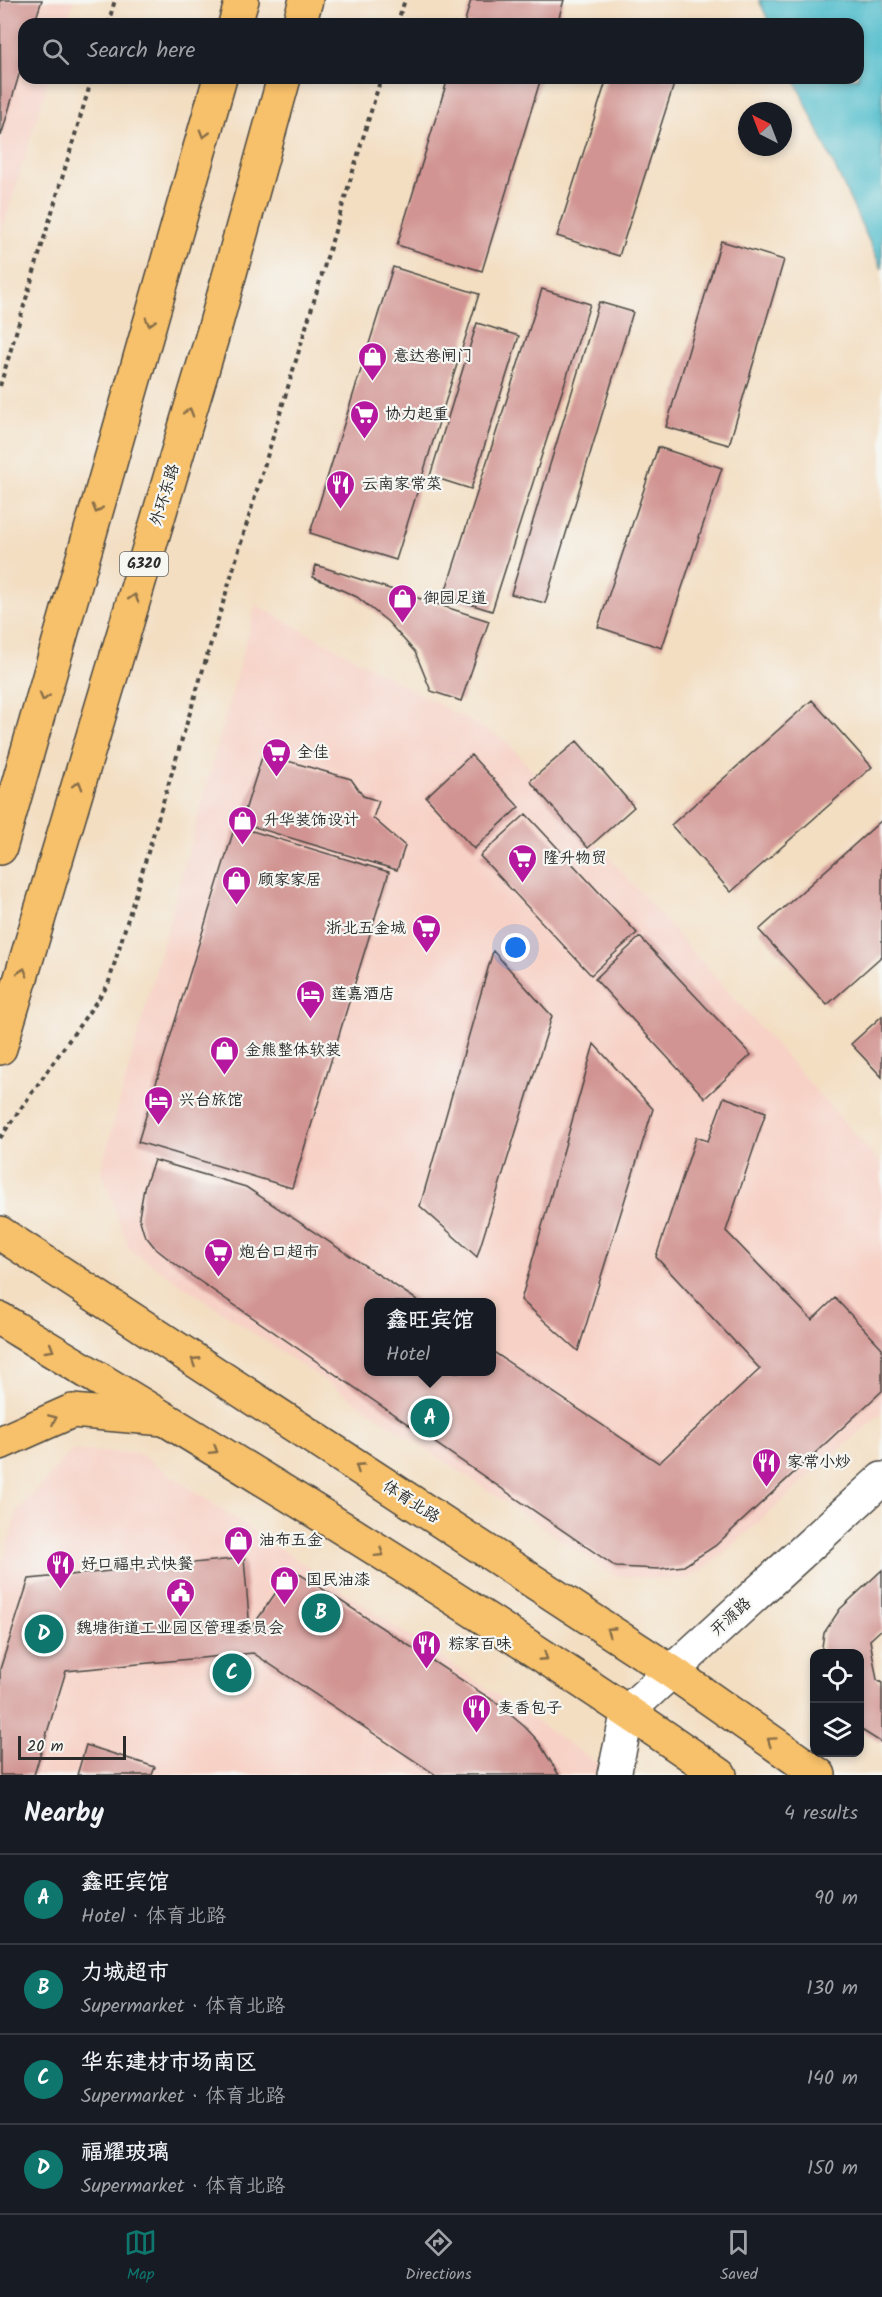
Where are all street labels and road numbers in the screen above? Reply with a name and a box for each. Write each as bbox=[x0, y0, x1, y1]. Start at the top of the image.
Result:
street label: 外环东路 bbox=[144, 461, 186, 529]
road number: G320 bbox=[120, 552, 168, 576]
street label: 体育北路 bbox=[377, 1474, 445, 1530]
street label: 开源路 bbox=[705, 1592, 757, 1642]

